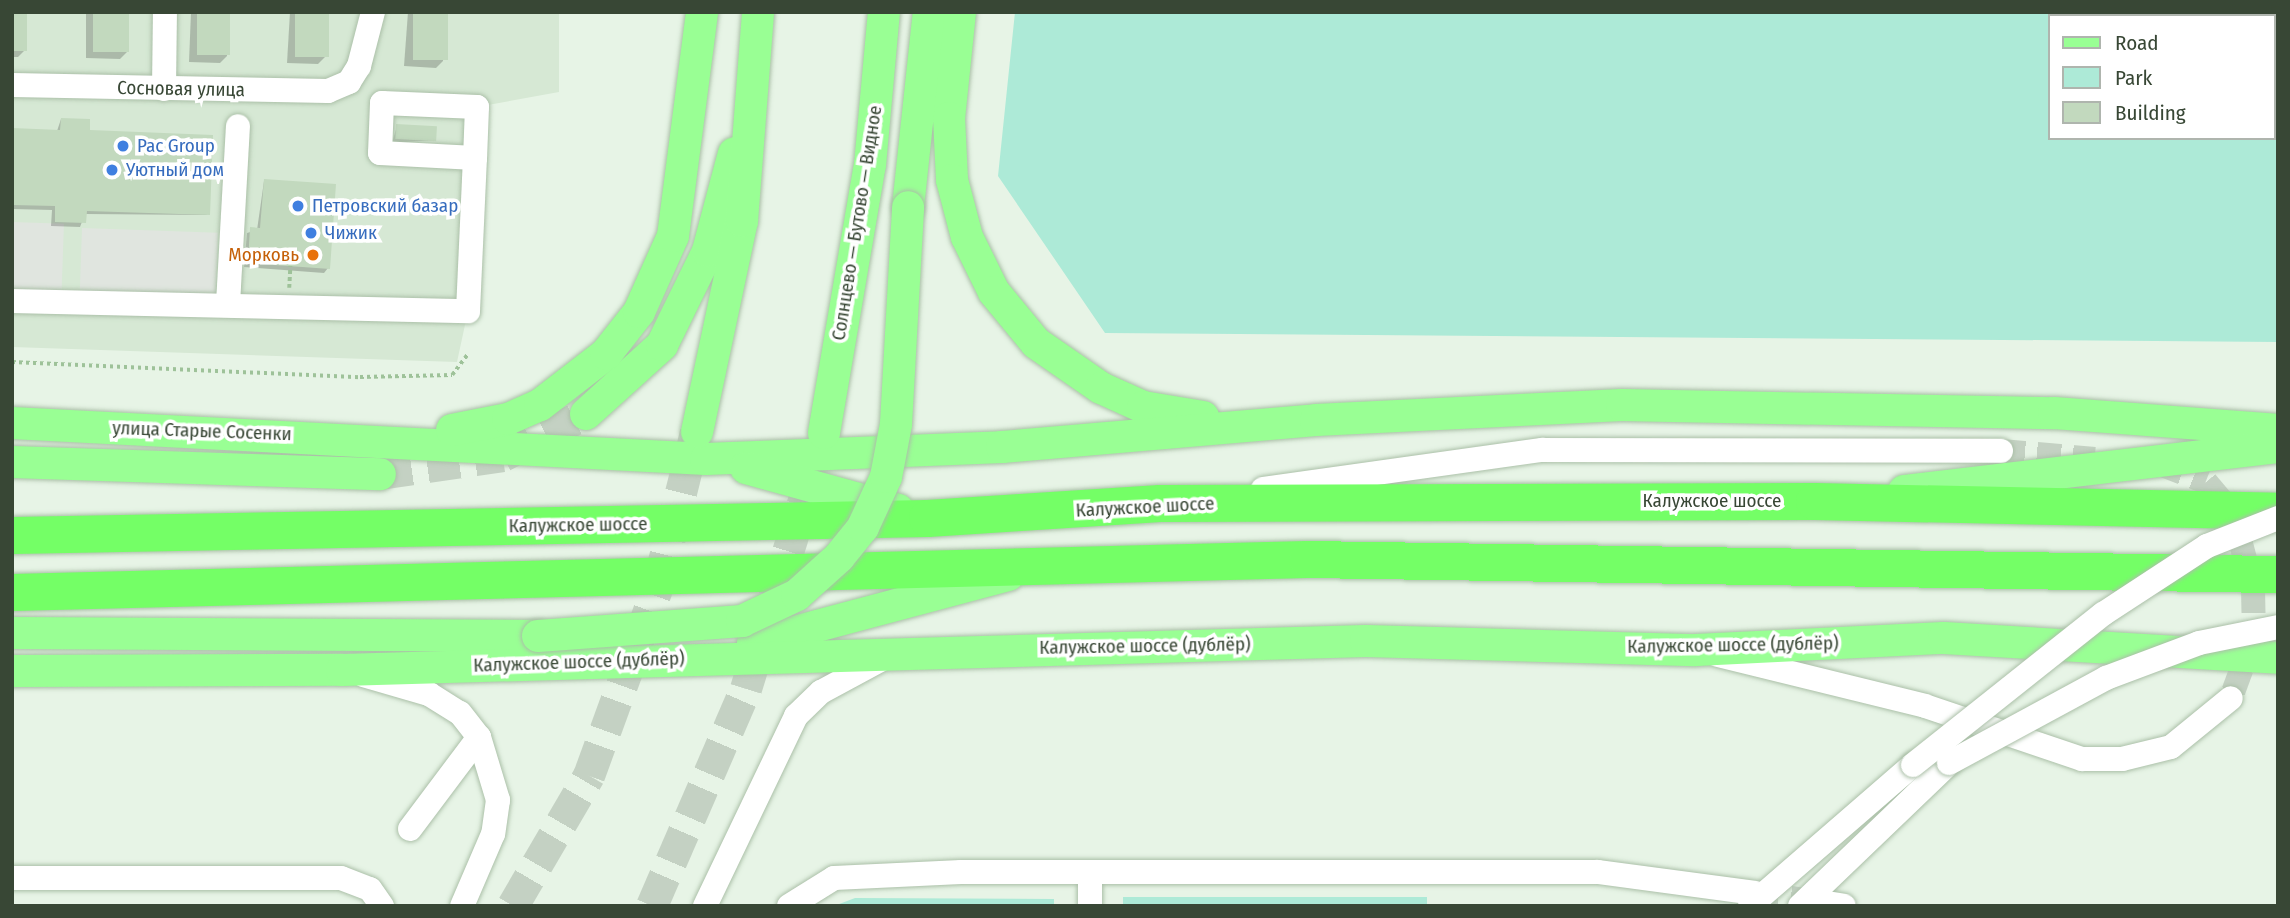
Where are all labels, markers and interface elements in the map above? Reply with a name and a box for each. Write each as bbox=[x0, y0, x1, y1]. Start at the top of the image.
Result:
legend bbox=[2048, 14, 2276, 140]
text: Road bbox=[2115, 30, 2159, 56]
text: Park bbox=[2115, 65, 2152, 91]
street label: Сосновая улица bbox=[117, 76, 245, 102]
text: Building bbox=[2115, 100, 2186, 126]
street label: Солнцево — Бутово — Видное bbox=[827, 104, 887, 342]
place label: Pac Group bbox=[137, 135, 215, 157]
marker: Pac Group bbox=[115, 138, 131, 154]
place label: Уютный дом bbox=[126, 159, 224, 181]
marker: Уютный дом bbox=[104, 162, 120, 178]
place label: Петровский базар bbox=[312, 195, 458, 217]
marker: Петровский базар bbox=[290, 198, 306, 214]
place label: Чижик bbox=[325, 222, 377, 244]
marker: Чижик bbox=[303, 225, 319, 241]
place label: Морковь bbox=[228, 244, 299, 266]
marker: Морковь bbox=[305, 247, 321, 263]
street label: улица Старые Сосенки bbox=[112, 416, 292, 446]
street label: Калужское шоссе bbox=[1643, 490, 1781, 512]
street label: Калужское шоссе bbox=[1075, 492, 1215, 522]
street label: Калужское шоссе bbox=[508, 512, 648, 538]
street label: Калужское шоссе (дублёр) bbox=[1627, 632, 1839, 658]
street label: Калужское шоссе (дублёр) bbox=[1039, 633, 1251, 659]
street label: Калужское шоссе (дублёр) bbox=[473, 647, 685, 677]

